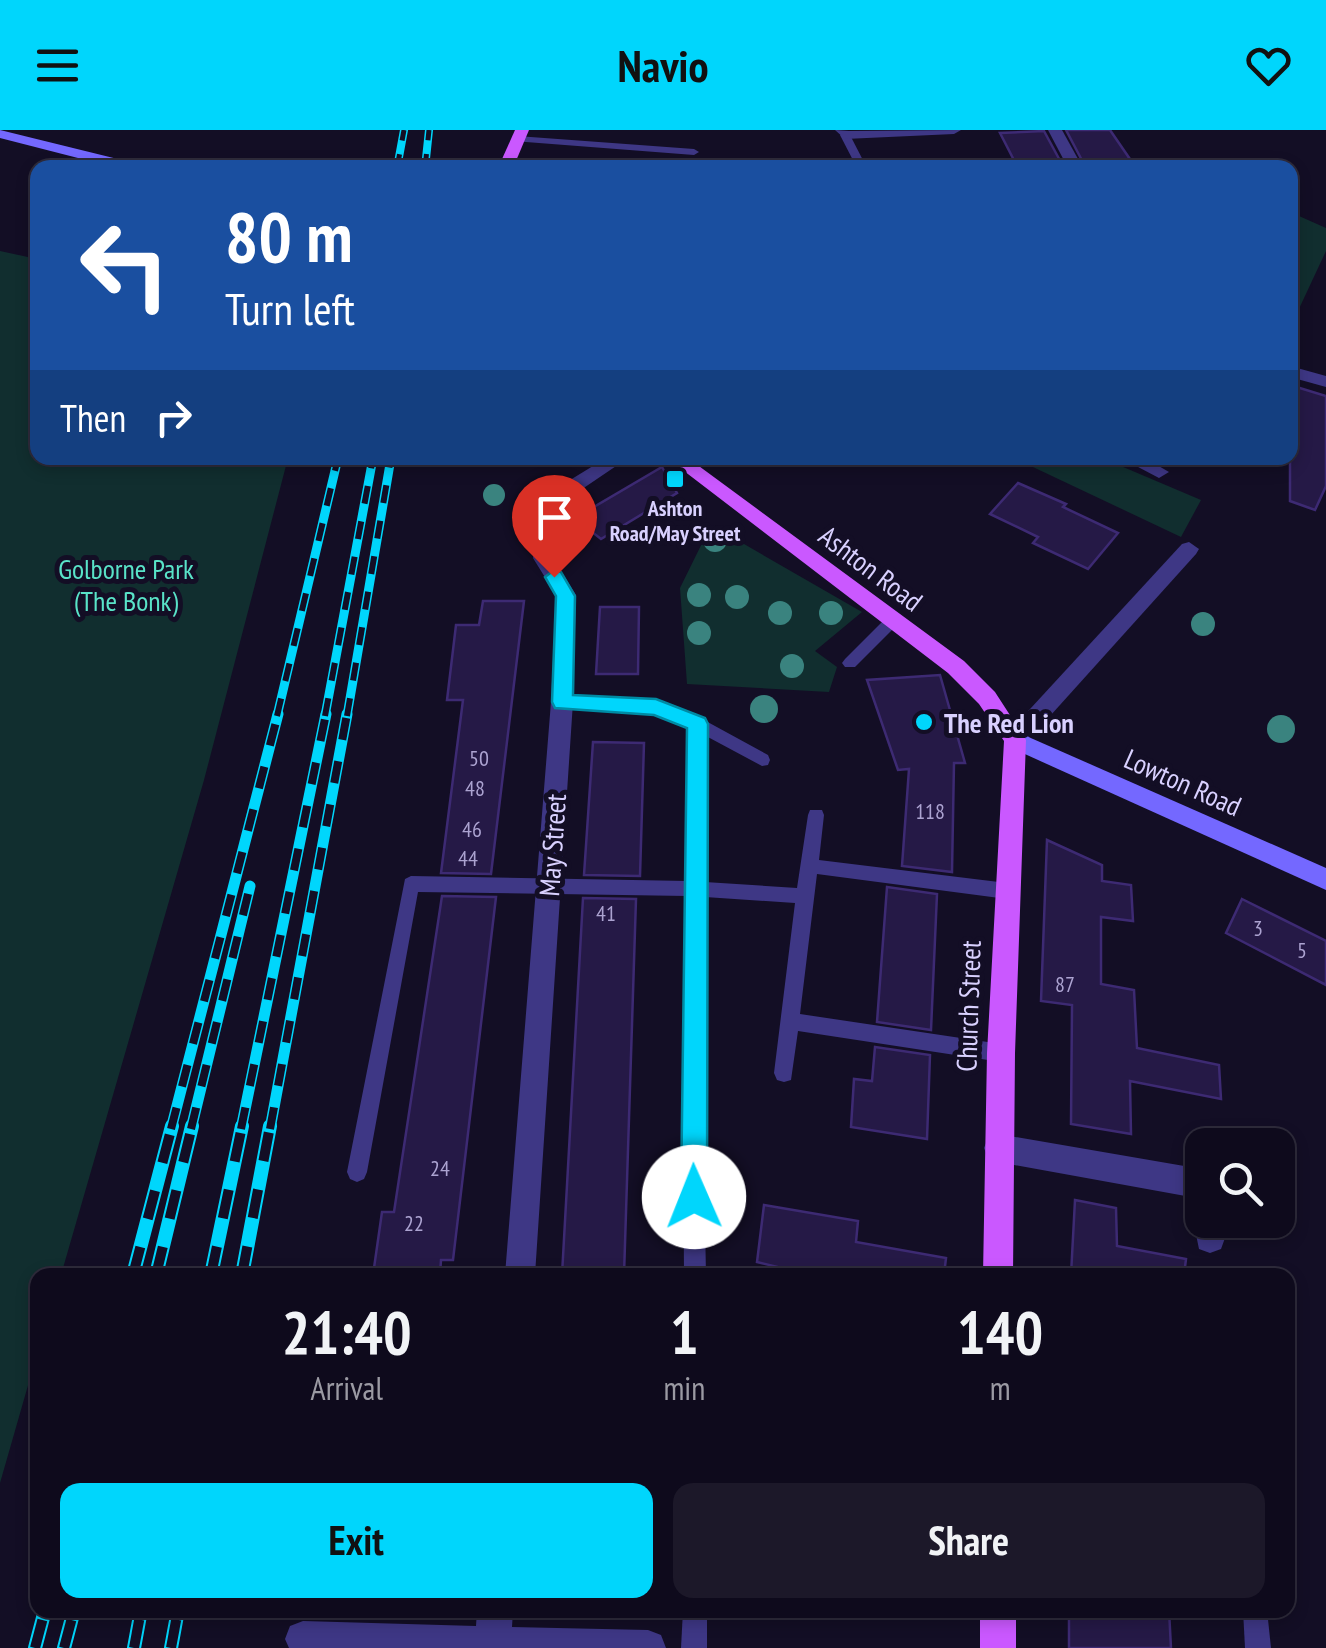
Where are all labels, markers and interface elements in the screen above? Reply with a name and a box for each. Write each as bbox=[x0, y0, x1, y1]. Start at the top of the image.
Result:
text: Navio bbox=[618, 36, 709, 94]
icon: menu bbox=[30, 38, 85, 93]
icon: heart bbox=[1241, 38, 1296, 93]
text: 80 m bbox=[225, 191, 353, 281]
icon: left bbox=[60, 200, 190, 330]
text: Turn left bbox=[225, 279, 355, 337]
icon: right bbox=[146, 390, 201, 445]
text: Then bbox=[60, 393, 126, 442]
marker: Ashton Road/May Street bbox=[664, 468, 686, 490]
pin bbox=[512, 475, 597, 578]
icon: arrive bbox=[527, 490, 582, 545]
place label: Ashton Road/May Street bbox=[610, 494, 741, 547]
street label: Ashton Road bbox=[812, 517, 930, 619]
park label: Golborne Park (The Bonk) bbox=[58, 550, 194, 619]
place label: The Red Lion bbox=[944, 704, 1074, 741]
marker: The Red Lion bbox=[913, 711, 935, 733]
street label: Lowton Road bbox=[1119, 740, 1247, 824]
house number: 50 bbox=[469, 744, 489, 772]
house number: 48 bbox=[465, 774, 485, 802]
street label: May Street bbox=[530, 792, 574, 897]
house number: 118 bbox=[915, 797, 945, 825]
house number: 46 bbox=[462, 815, 482, 843]
house number: 44 bbox=[458, 844, 478, 872]
house number: 41 bbox=[596, 899, 616, 927]
house number: 3 bbox=[1253, 914, 1263, 942]
house number: 5 bbox=[1297, 936, 1307, 964]
street label: Church Street bbox=[947, 940, 989, 1072]
house number: 87 bbox=[1055, 970, 1075, 998]
map controls bbox=[1185, 1128, 1295, 1238]
button: search bbox=[1185, 1128, 1295, 1238]
position arrow bbox=[642, 1145, 746, 1249]
house number: 24 bbox=[430, 1154, 450, 1182]
house number: 22 bbox=[404, 1209, 424, 1237]
text: 21:40 bbox=[282, 1293, 412, 1371]
text: 1 bbox=[670, 1293, 699, 1371]
text: 140 bbox=[957, 1293, 1043, 1371]
text: Arrival bbox=[311, 1367, 383, 1409]
text: min bbox=[663, 1367, 705, 1409]
text: m bbox=[990, 1367, 1011, 1409]
button: Exit bbox=[60, 1483, 653, 1598]
button: Share bbox=[673, 1483, 1265, 1598]

